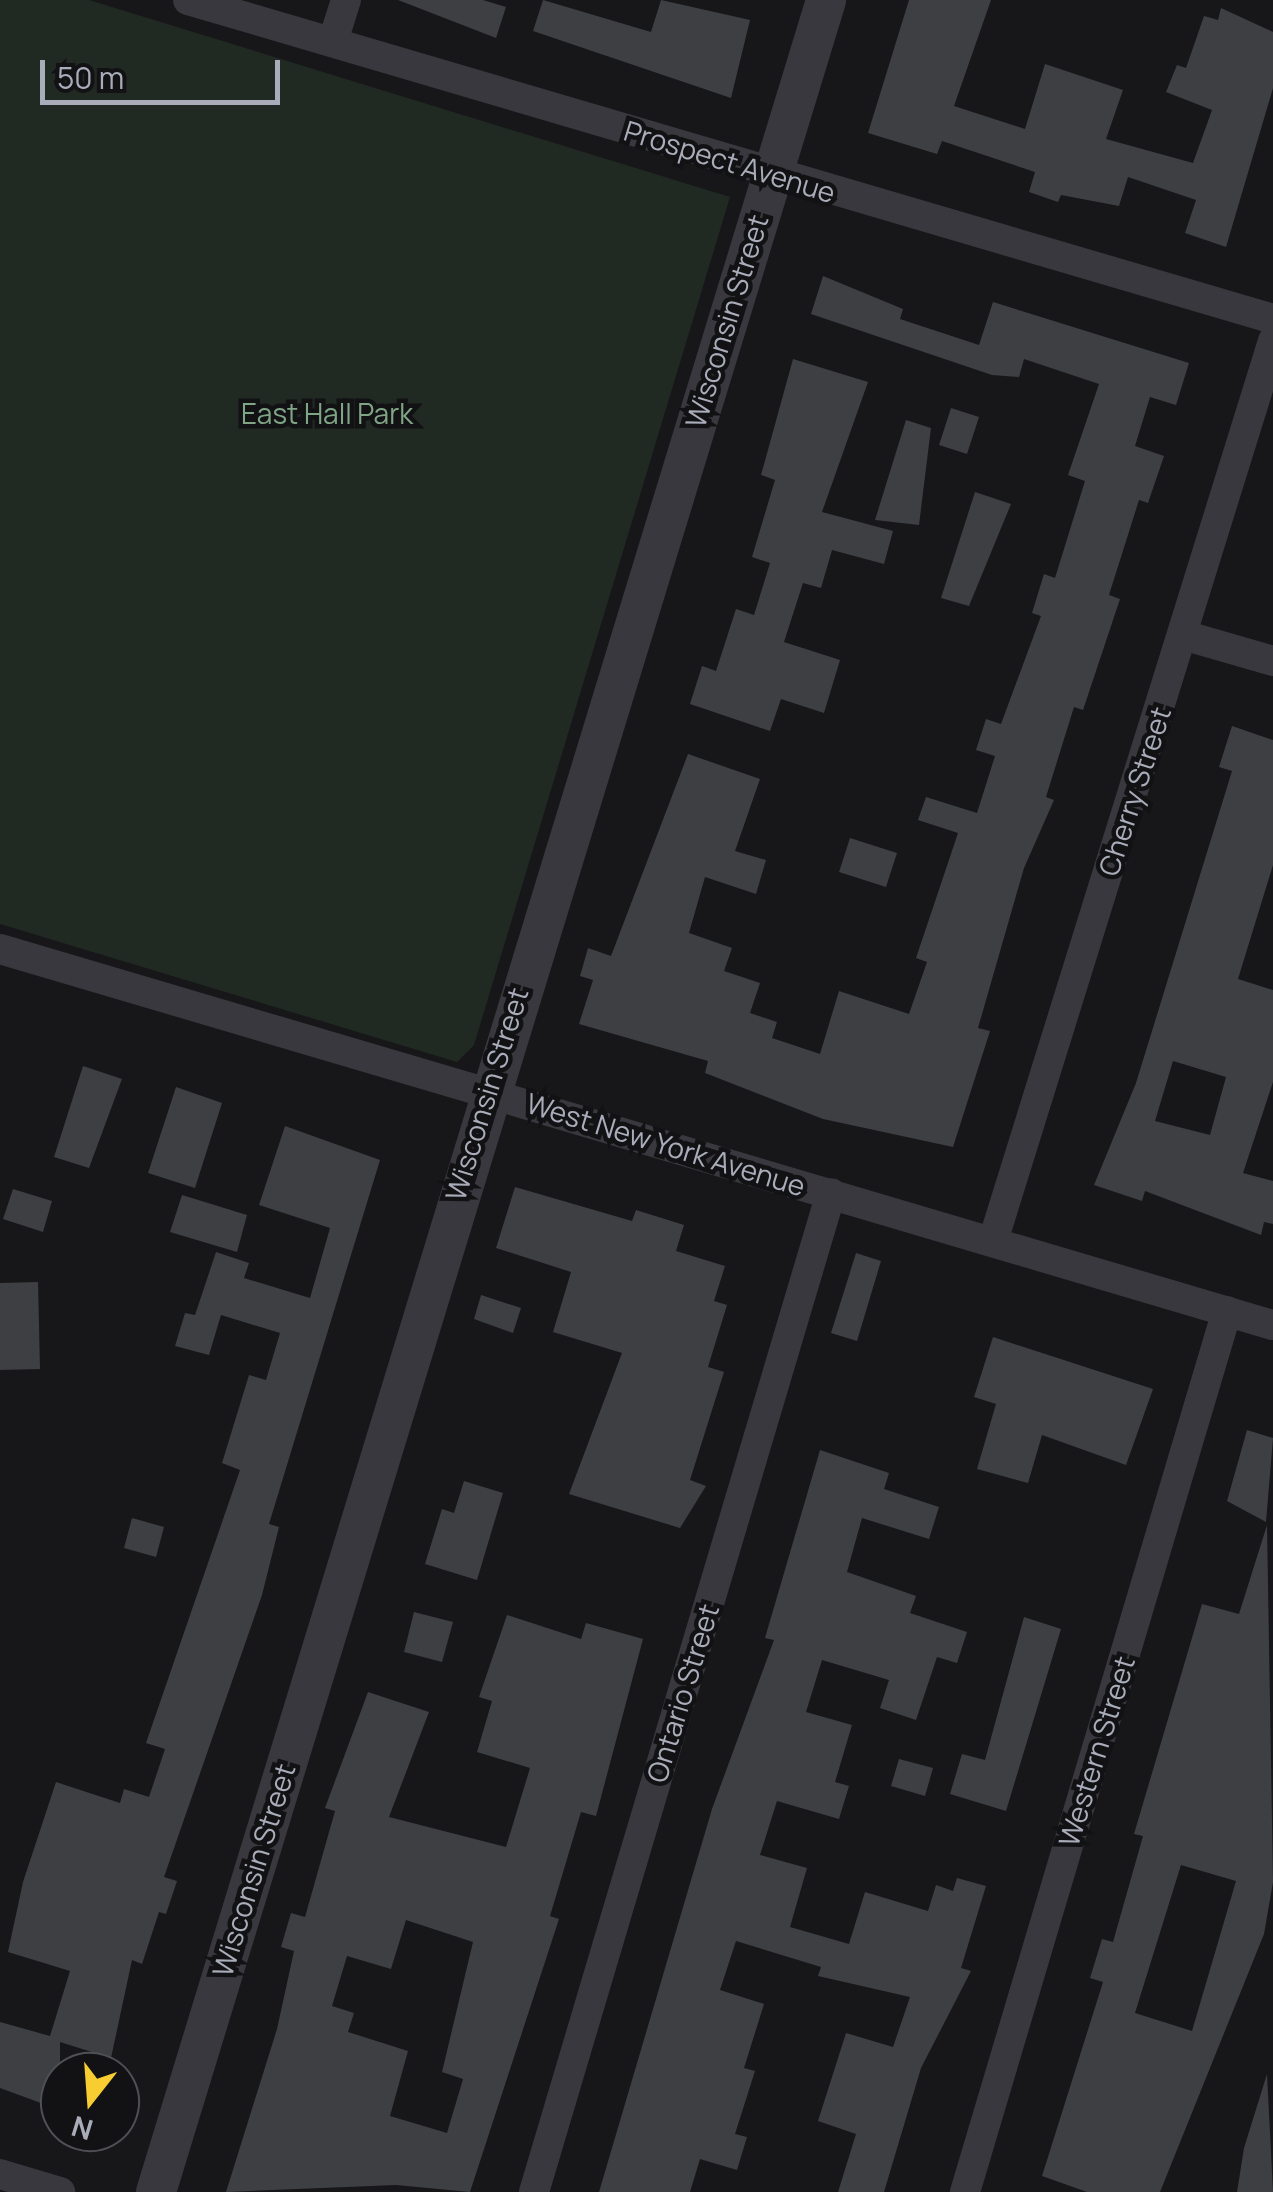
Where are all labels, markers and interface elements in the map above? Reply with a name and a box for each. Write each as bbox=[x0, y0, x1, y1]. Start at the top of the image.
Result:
scale bar bbox=[45, 40, 285, 102]
text: 50 m bbox=[57, 57, 124, 98]
street label: Prospect Avenue bbox=[620, 113, 840, 209]
street label: Wisconsin Street bbox=[678, 210, 774, 432]
park label: East Hall Park bbox=[241, 396, 413, 430]
street label: Cherry Street bbox=[1091, 702, 1177, 880]
street label: Wisconsin Street bbox=[438, 983, 534, 1205]
street label: West New York Avenue bbox=[523, 1086, 809, 1202]
street label: Ontario Street bbox=[639, 1600, 725, 1786]
street label: Western Street bbox=[1051, 1652, 1141, 1850]
street label: Wisconsin Street bbox=[205, 1759, 301, 1981]
north arrow bbox=[40, 2052, 140, 2152]
text: N bbox=[67, 2108, 97, 2150]

